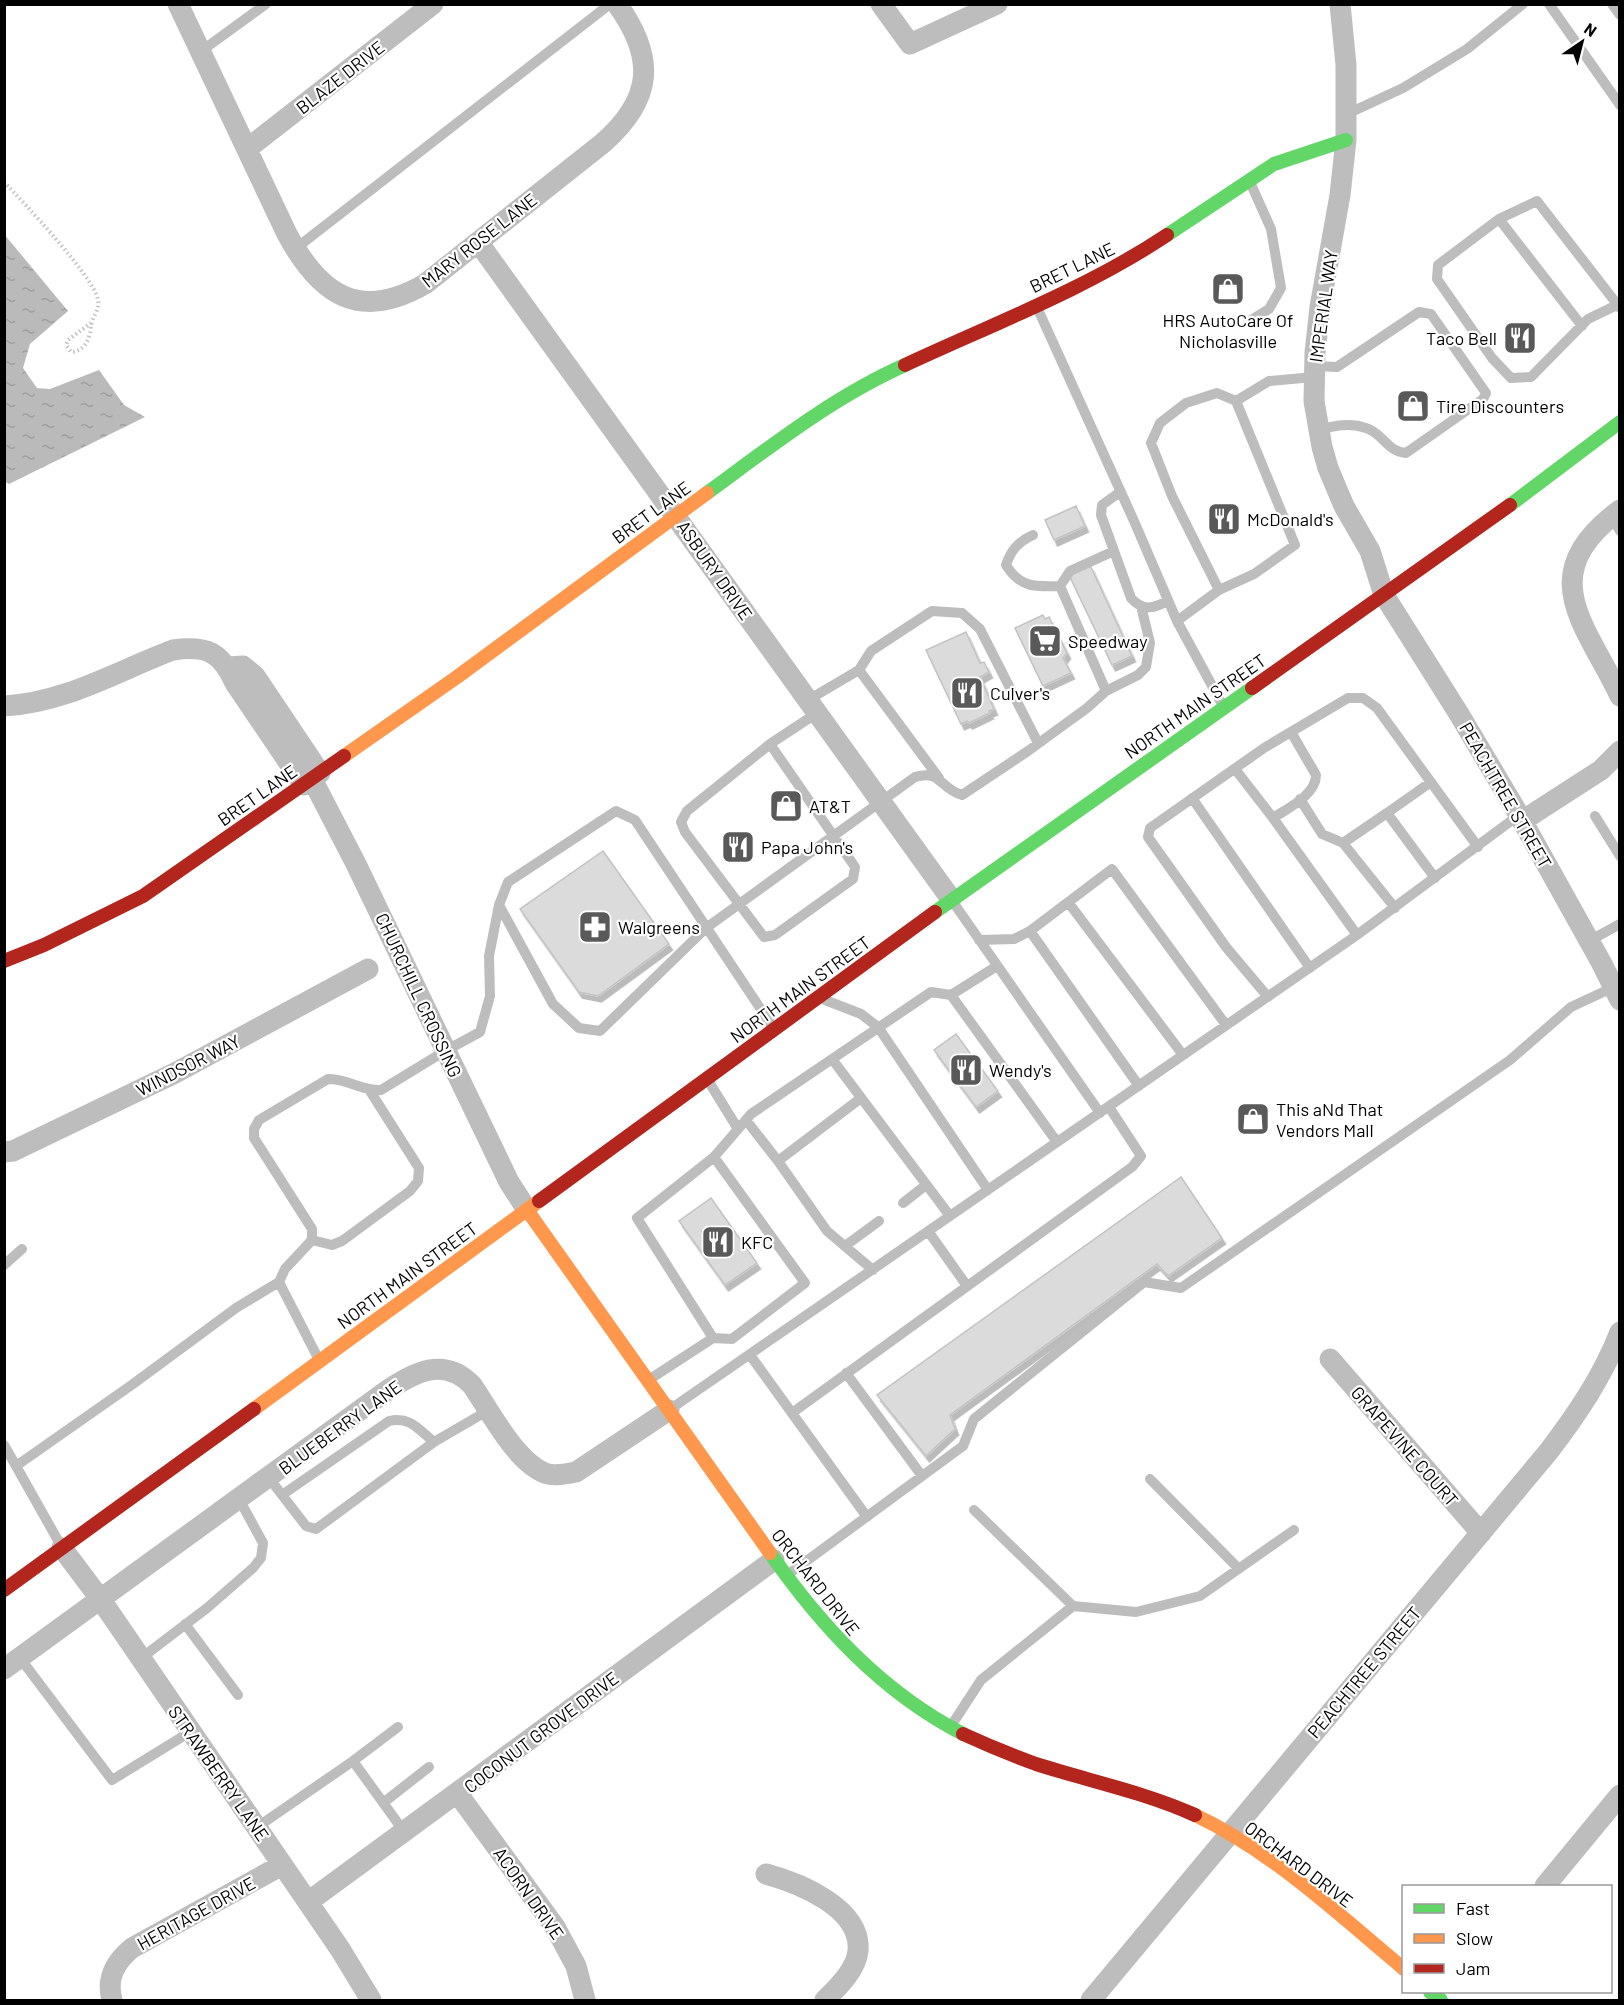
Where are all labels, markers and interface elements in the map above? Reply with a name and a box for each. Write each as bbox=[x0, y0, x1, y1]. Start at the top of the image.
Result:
north arrow bbox=[1552, 12, 1612, 72]
text: N bbox=[1581, 18, 1601, 40]
street label: BLAZE DRIVE bbox=[291, 36, 389, 118]
street label: MARY ROSE LANE bbox=[417, 188, 541, 292]
street label: BRET LANE bbox=[1026, 237, 1118, 297]
street label: IMPERIAL WAY bbox=[1304, 248, 1342, 364]
shop icon: HRS AutoCare Of Nicholasville bbox=[1210, 271, 1246, 307]
place label: HRS AutoCare Of Nicholasville bbox=[1163, 309, 1293, 352]
restaurant icon: Taco Bell bbox=[1502, 320, 1538, 356]
place label: Taco Bell bbox=[1426, 327, 1497, 349]
shop icon: Tire Discounters bbox=[1395, 388, 1431, 424]
place label: Tire Discounters bbox=[1436, 395, 1564, 417]
street label: BRET LANE bbox=[607, 476, 695, 548]
restaurant icon: McDonald's bbox=[1206, 501, 1242, 537]
place label: McDonald's bbox=[1247, 508, 1334, 530]
street label: ASBURY DRIVE bbox=[673, 516, 757, 624]
supermarket icon: Speedway bbox=[1027, 623, 1063, 659]
place label: Speedway bbox=[1068, 630, 1148, 652]
street label: NORTH MAIN STREET bbox=[1120, 649, 1270, 763]
restaurant icon: Culver's bbox=[949, 675, 985, 711]
place label: Culver's bbox=[990, 682, 1050, 704]
street label: PEACHTREE STREET bbox=[1455, 718, 1557, 872]
street label: BRET LANE bbox=[213, 760, 301, 830]
shop icon: AT&T bbox=[768, 788, 804, 824]
place label: AT&T bbox=[809, 795, 851, 817]
restaurant icon: Papa John's bbox=[720, 829, 756, 865]
place label: Papa John's bbox=[761, 836, 853, 858]
street label: CHURCHILL CROSSING bbox=[371, 909, 467, 1081]
pharmacy icon: Walgreens bbox=[577, 909, 613, 945]
place label: Walgreens bbox=[618, 916, 700, 938]
street label: NORTH MAIN STREET bbox=[726, 931, 874, 1047]
street label: WINDSOR WAY bbox=[132, 1029, 244, 1101]
restaurant icon: Wendy's bbox=[948, 1052, 984, 1088]
place label: Wendy's bbox=[989, 1059, 1052, 1081]
place label: This aNd That Vendors Mall bbox=[1276, 1098, 1383, 1141]
shop icon: This aNd That Vendors Mall bbox=[1235, 1101, 1271, 1137]
street label: NORTH MAIN STREET bbox=[333, 1217, 481, 1333]
restaurant icon: KFC bbox=[700, 1224, 736, 1260]
place label: KFC bbox=[741, 1231, 773, 1253]
street label: BLUEBERRY LANE bbox=[274, 1375, 406, 1479]
street label: GRAPEVINE COURT bbox=[1347, 1381, 1463, 1511]
street label: ORCHARD DRIVE bbox=[767, 1524, 865, 1640]
street label: PEACHTREE STREET bbox=[1303, 1602, 1425, 1742]
street label: COCONUT GROVE DRIVE bbox=[459, 1667, 623, 1797]
street label: STRAWBERRY LANE bbox=[164, 1701, 274, 1845]
street label: ORCHARD DRIVE bbox=[1241, 1816, 1357, 1912]
street label: ACORN DRIVE bbox=[489, 1843, 569, 1943]
street label: HERITAGE DRIVE bbox=[133, 1871, 259, 1955]
legend bbox=[1402, 1885, 1612, 1993]
text: Fast bbox=[1456, 1897, 1490, 1919]
text: Slow bbox=[1456, 1927, 1493, 1949]
text: Jam bbox=[1456, 1957, 1490, 1979]

